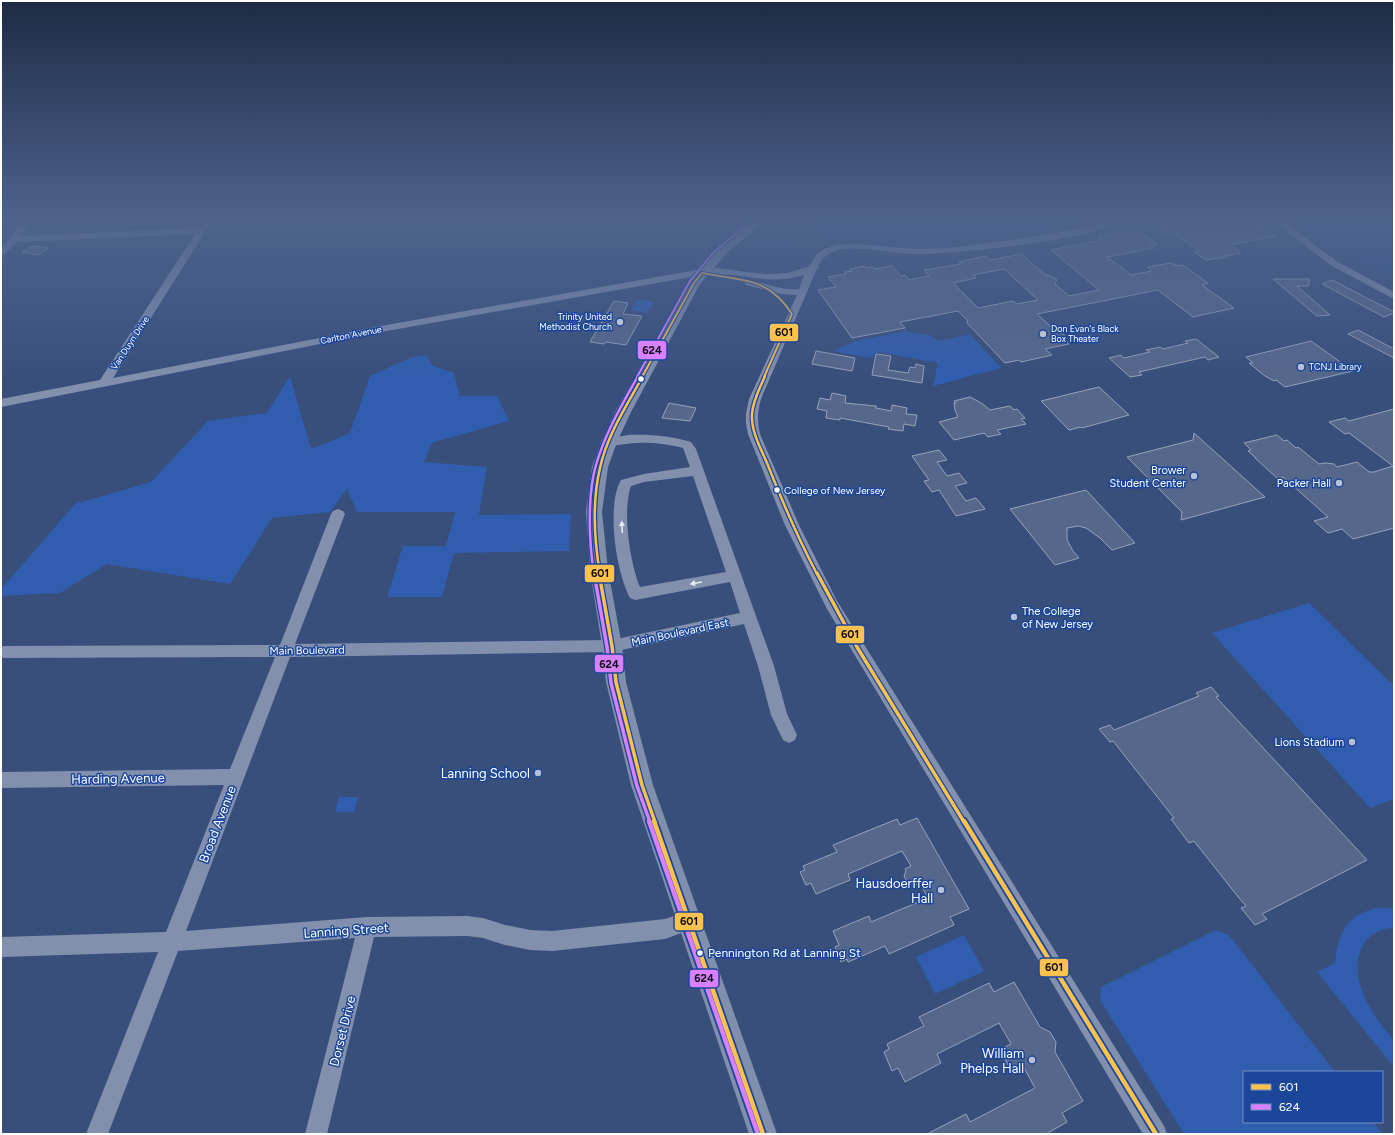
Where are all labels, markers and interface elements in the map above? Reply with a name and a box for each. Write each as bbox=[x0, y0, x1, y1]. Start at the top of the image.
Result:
place label: Trinity United Methodist Church bbox=[539, 311, 612, 332]
street label: Van Duyn Drive bbox=[108, 314, 151, 372]
marker: Trinity United Methodist Church bbox=[615, 317, 625, 327]
street label: Carlton Avenue bbox=[319, 323, 383, 346]
line badge: 601 bbox=[769, 323, 799, 342]
place label: Don Evan's Black Box Theater bbox=[1051, 323, 1119, 344]
text: 601 bbox=[775, 326, 793, 339]
marker: Don Evan's Black Box Theater bbox=[1038, 329, 1048, 339]
line badge: 624 bbox=[637, 340, 667, 360]
text: 624 bbox=[642, 344, 662, 357]
place label: TCNJ Library bbox=[1309, 361, 1362, 372]
marker: TCNJ Library bbox=[1296, 362, 1306, 372]
unlabelled marker bbox=[636, 374, 646, 384]
place label: Brower Student Center bbox=[1110, 464, 1186, 490]
marker: Brower Student Center bbox=[1189, 471, 1199, 481]
place label: Packer Hall bbox=[1277, 477, 1331, 490]
marker: Packer Hall bbox=[1334, 478, 1344, 488]
place label: College of New Jersey bbox=[784, 484, 886, 497]
marker: College of New Jersey bbox=[772, 485, 782, 495]
one-way arrow bbox=[619, 520, 625, 533]
line badge: 601 bbox=[584, 564, 615, 583]
text: 601 bbox=[591, 567, 609, 580]
one-way arrow bbox=[690, 580, 702, 586]
place label: The College of New Jersey bbox=[1022, 605, 1093, 631]
marker: The College of New Jersey bbox=[1009, 612, 1019, 622]
street label: Main Boulevard East bbox=[630, 616, 730, 649]
line badge: 601 bbox=[835, 625, 865, 644]
text: 601 bbox=[841, 628, 859, 641]
street label: Main Boulevard bbox=[269, 643, 345, 658]
line badge: 624 bbox=[594, 654, 624, 673]
text: 624 bbox=[599, 658, 619, 671]
place label: Lions Stadium bbox=[1274, 736, 1344, 749]
marker: Lions Stadium bbox=[1347, 737, 1357, 747]
place label: Lanning School bbox=[441, 766, 530, 781]
marker: Lanning School bbox=[533, 768, 543, 778]
street label: Harding Avenue bbox=[71, 770, 165, 787]
street label: Broad Avenue bbox=[196, 784, 239, 865]
place label: Hausdoerffer Hall bbox=[856, 876, 934, 906]
marker: Hausdoerffer Hall bbox=[936, 885, 946, 895]
line badge: 601 bbox=[674, 912, 704, 931]
text: 601 bbox=[680, 915, 698, 928]
street label: Lanning Street bbox=[303, 920, 389, 941]
place label: Pennington Rd at Lanning St bbox=[708, 946, 861, 960]
marker: Pennington Rd at Lanning St bbox=[695, 948, 705, 958]
line badge: 601 bbox=[1039, 958, 1069, 977]
text: 601 bbox=[1045, 961, 1063, 974]
line badge: 624 bbox=[689, 969, 719, 988]
text: 624 bbox=[694, 972, 714, 985]
street label: Dorset Drive bbox=[326, 994, 358, 1068]
place label: William Phelps Hall bbox=[960, 1046, 1024, 1076]
marker: William Phelps Hall bbox=[1027, 1055, 1037, 1065]
legend bbox=[1243, 1071, 1383, 1123]
text: 601 bbox=[1279, 1080, 1298, 1094]
text: 624 bbox=[1279, 1100, 1301, 1114]

